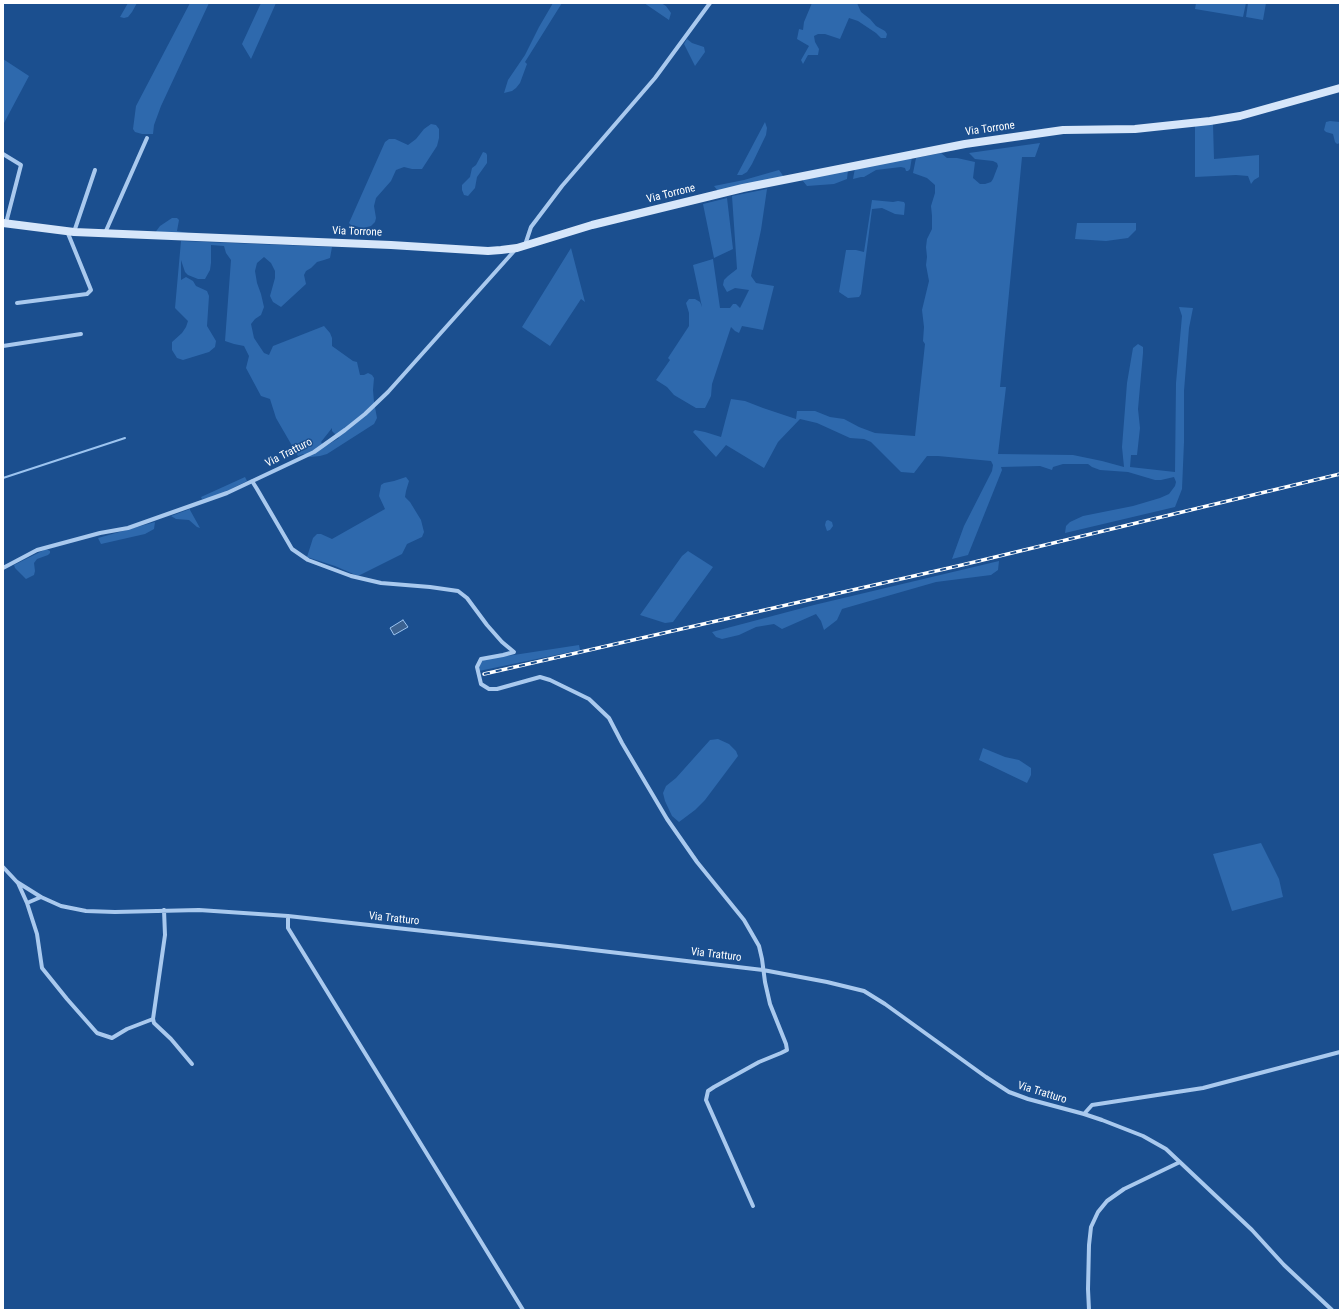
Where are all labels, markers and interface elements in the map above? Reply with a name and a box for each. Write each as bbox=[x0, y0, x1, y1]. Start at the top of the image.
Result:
street label: Via Torrone bbox=[964, 119, 1016, 139]
street label: Via Torrone bbox=[645, 182, 697, 206]
street label: Via Torrone bbox=[332, 225, 382, 239]
street label: Via Tratturo bbox=[263, 436, 315, 470]
street label: Via Tratturo bbox=[368, 910, 420, 928]
street label: Via Tratturo bbox=[690, 945, 742, 965]
street label: Via Tratturo bbox=[1016, 1079, 1068, 1107]

